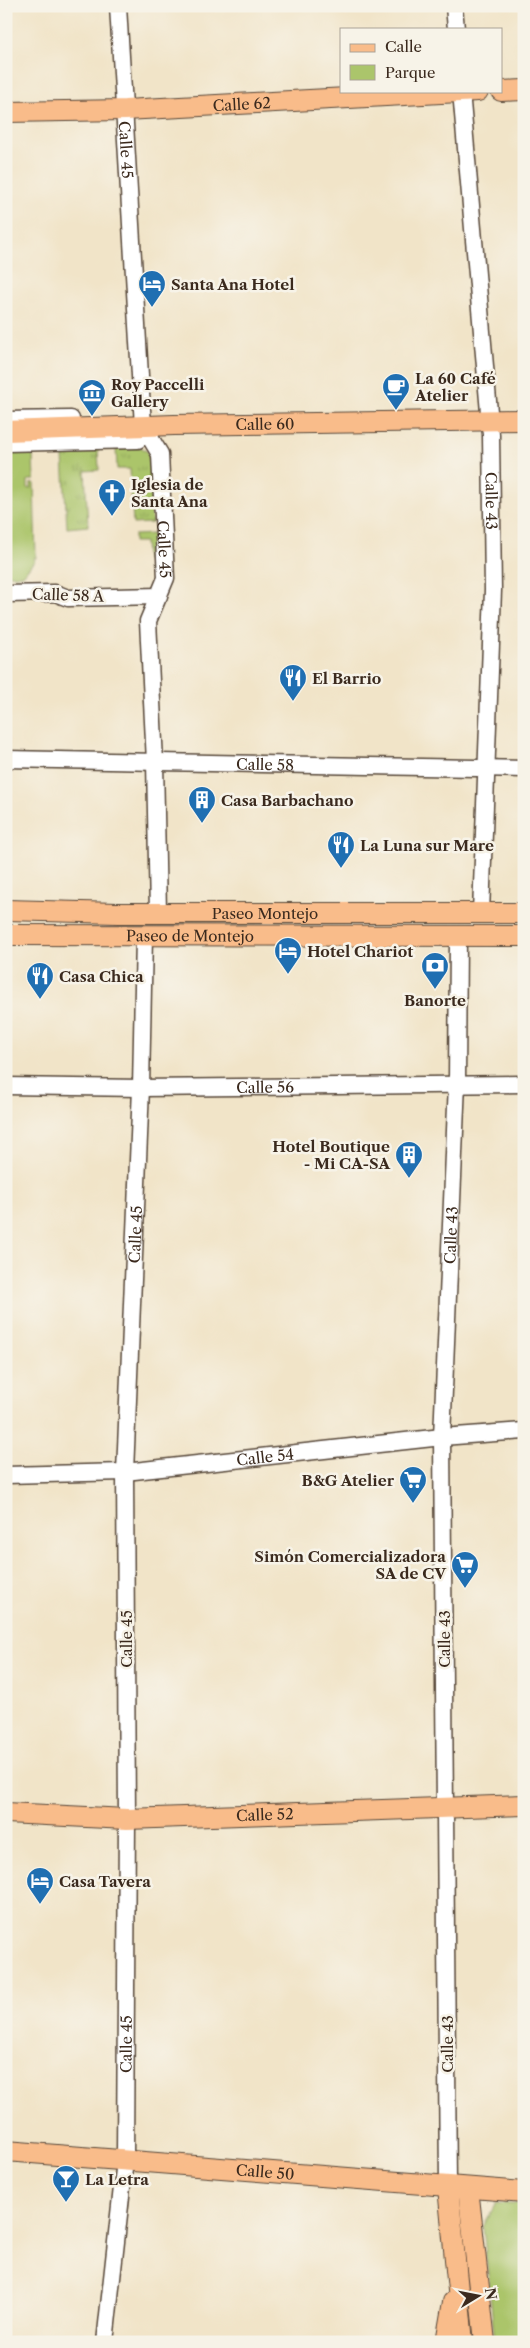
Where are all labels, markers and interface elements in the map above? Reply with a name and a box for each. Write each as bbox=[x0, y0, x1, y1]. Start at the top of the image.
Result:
legend bbox=[340, 28, 502, 92]
text: Calle bbox=[385, 37, 422, 56]
text: Parque bbox=[385, 63, 435, 82]
street label: Calle 62 bbox=[212, 93, 271, 115]
street label: Calle 45 bbox=[115, 120, 138, 179]
hotel icon: Santa Ana Hotel bbox=[137, 269, 167, 308]
place label: Santa Ana Hotel bbox=[171, 275, 294, 294]
place label: La 60 Café Atelier bbox=[414, 369, 496, 405]
cafe icon: La 60 Café Atelier bbox=[381, 372, 411, 411]
place label: Roy Paccelli Gallery bbox=[111, 375, 205, 411]
museum icon: Roy Paccelli Gallery bbox=[77, 378, 107, 417]
street label: Calle 60 bbox=[235, 414, 295, 434]
street label: Calle 43 bbox=[482, 472, 502, 530]
place label: Iglesia de Santa Ana bbox=[131, 475, 208, 511]
church icon: Iglesia de Santa Ana bbox=[97, 478, 127, 517]
street label: Calle 45 bbox=[154, 520, 175, 579]
street label: Calle 58 A bbox=[32, 584, 105, 606]
restaurant icon: El Barrio bbox=[278, 663, 308, 702]
place label: El Barrio bbox=[312, 669, 381, 688]
street label: Calle 58 bbox=[236, 754, 294, 774]
building icon: Casa Barbachano bbox=[187, 785, 217, 824]
place label: Casa Barbachano bbox=[221, 791, 354, 810]
restaurant icon: La Luna sur Mare bbox=[326, 830, 356, 869]
place label: La Luna sur Mare bbox=[360, 836, 494, 855]
street label: Paseo Montejo bbox=[212, 904, 318, 923]
street label: Paseo de Montejo bbox=[126, 926, 254, 945]
hotel icon: Hotel Chariot bbox=[273, 936, 303, 975]
place label: Hotel Chariot bbox=[307, 942, 413, 961]
bank icon: Banorte bbox=[420, 951, 450, 990]
restaurant icon: Casa Chica bbox=[25, 961, 55, 1000]
place label: Casa Chica bbox=[59, 967, 144, 986]
place label: Banorte bbox=[404, 991, 466, 1010]
street label: Calle 56 bbox=[236, 1077, 294, 1097]
place label: Hotel Boutique - Mi CA-SA bbox=[272, 1137, 390, 1173]
building icon: Hotel Boutique - Mi CA-SA bbox=[394, 1140, 424, 1179]
street label: Calle 45 bbox=[124, 1205, 146, 1264]
street label: Calle 43 bbox=[440, 1206, 461, 1264]
street label: Calle 54 bbox=[235, 1444, 295, 1469]
supermarket icon: B&G Atelier bbox=[398, 1465, 428, 1504]
place label: B&G Atelier bbox=[301, 1471, 395, 1490]
place label: Simón Comercializadora SA de CV bbox=[254, 1547, 446, 1583]
supermarket icon: Simón Comercializadora SA de CV bbox=[450, 1550, 480, 1589]
street label: Calle 45 bbox=[117, 1610, 136, 1668]
street label: Calle 43 bbox=[435, 1610, 454, 1668]
street label: Calle 52 bbox=[236, 1804, 294, 1825]
hotel icon: Casa Tavera bbox=[25, 1866, 55, 1905]
place label: Casa Tavera bbox=[59, 1872, 151, 1891]
street label: Calle 45 bbox=[116, 2015, 135, 2073]
street label: Calle 43 bbox=[438, 2015, 457, 2073]
street label: Calle 50 bbox=[235, 2160, 295, 2183]
bar icon: La Letra bbox=[51, 2164, 81, 2203]
place label: La Letra bbox=[85, 2170, 149, 2189]
north arrow bbox=[452, 2270, 502, 2320]
text: N bbox=[481, 2286, 501, 2301]

